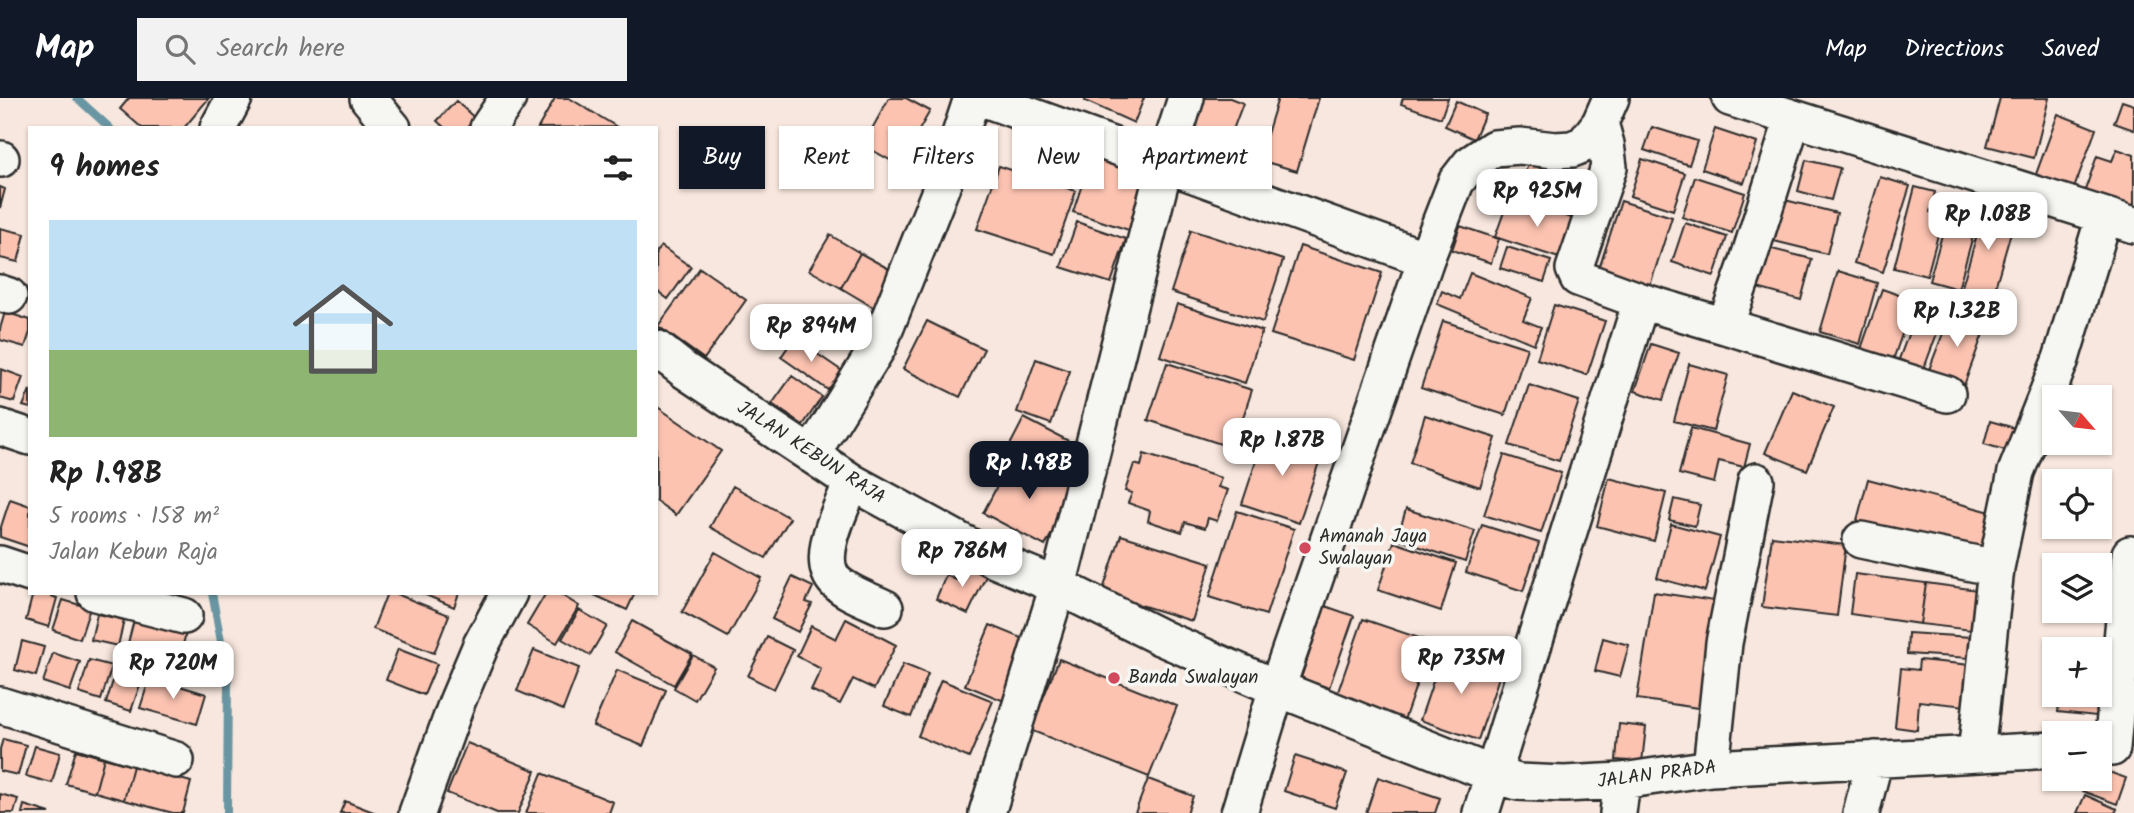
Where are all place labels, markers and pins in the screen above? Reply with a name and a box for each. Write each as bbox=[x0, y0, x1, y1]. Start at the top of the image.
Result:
pin: Rp 925M bbox=[1472, 170, 1602, 229]
pin: Rp 1.08B bbox=[1916, 192, 2060, 252]
pin: Rp 1.32B bbox=[1885, 289, 2029, 349]
pin: Rp 894M bbox=[746, 304, 876, 364]
pin: Rp 1.87B bbox=[1210, 418, 1354, 478]
pin: Rp 1.98B bbox=[957, 442, 1101, 501]
place label: Amanah Jaya Swalayan bbox=[1319, 522, 1427, 574]
pin: Rp 786M bbox=[897, 530, 1027, 589]
marker: Amanah Jaya Swalayan bbox=[1297, 540, 1313, 556]
pin: Rp 735M bbox=[1396, 636, 1526, 696]
pin: Rp 720M bbox=[108, 642, 238, 701]
place label: Banda Swalayan bbox=[1128, 663, 1258, 693]
marker: Banda Swalayan bbox=[1106, 670, 1122, 686]

